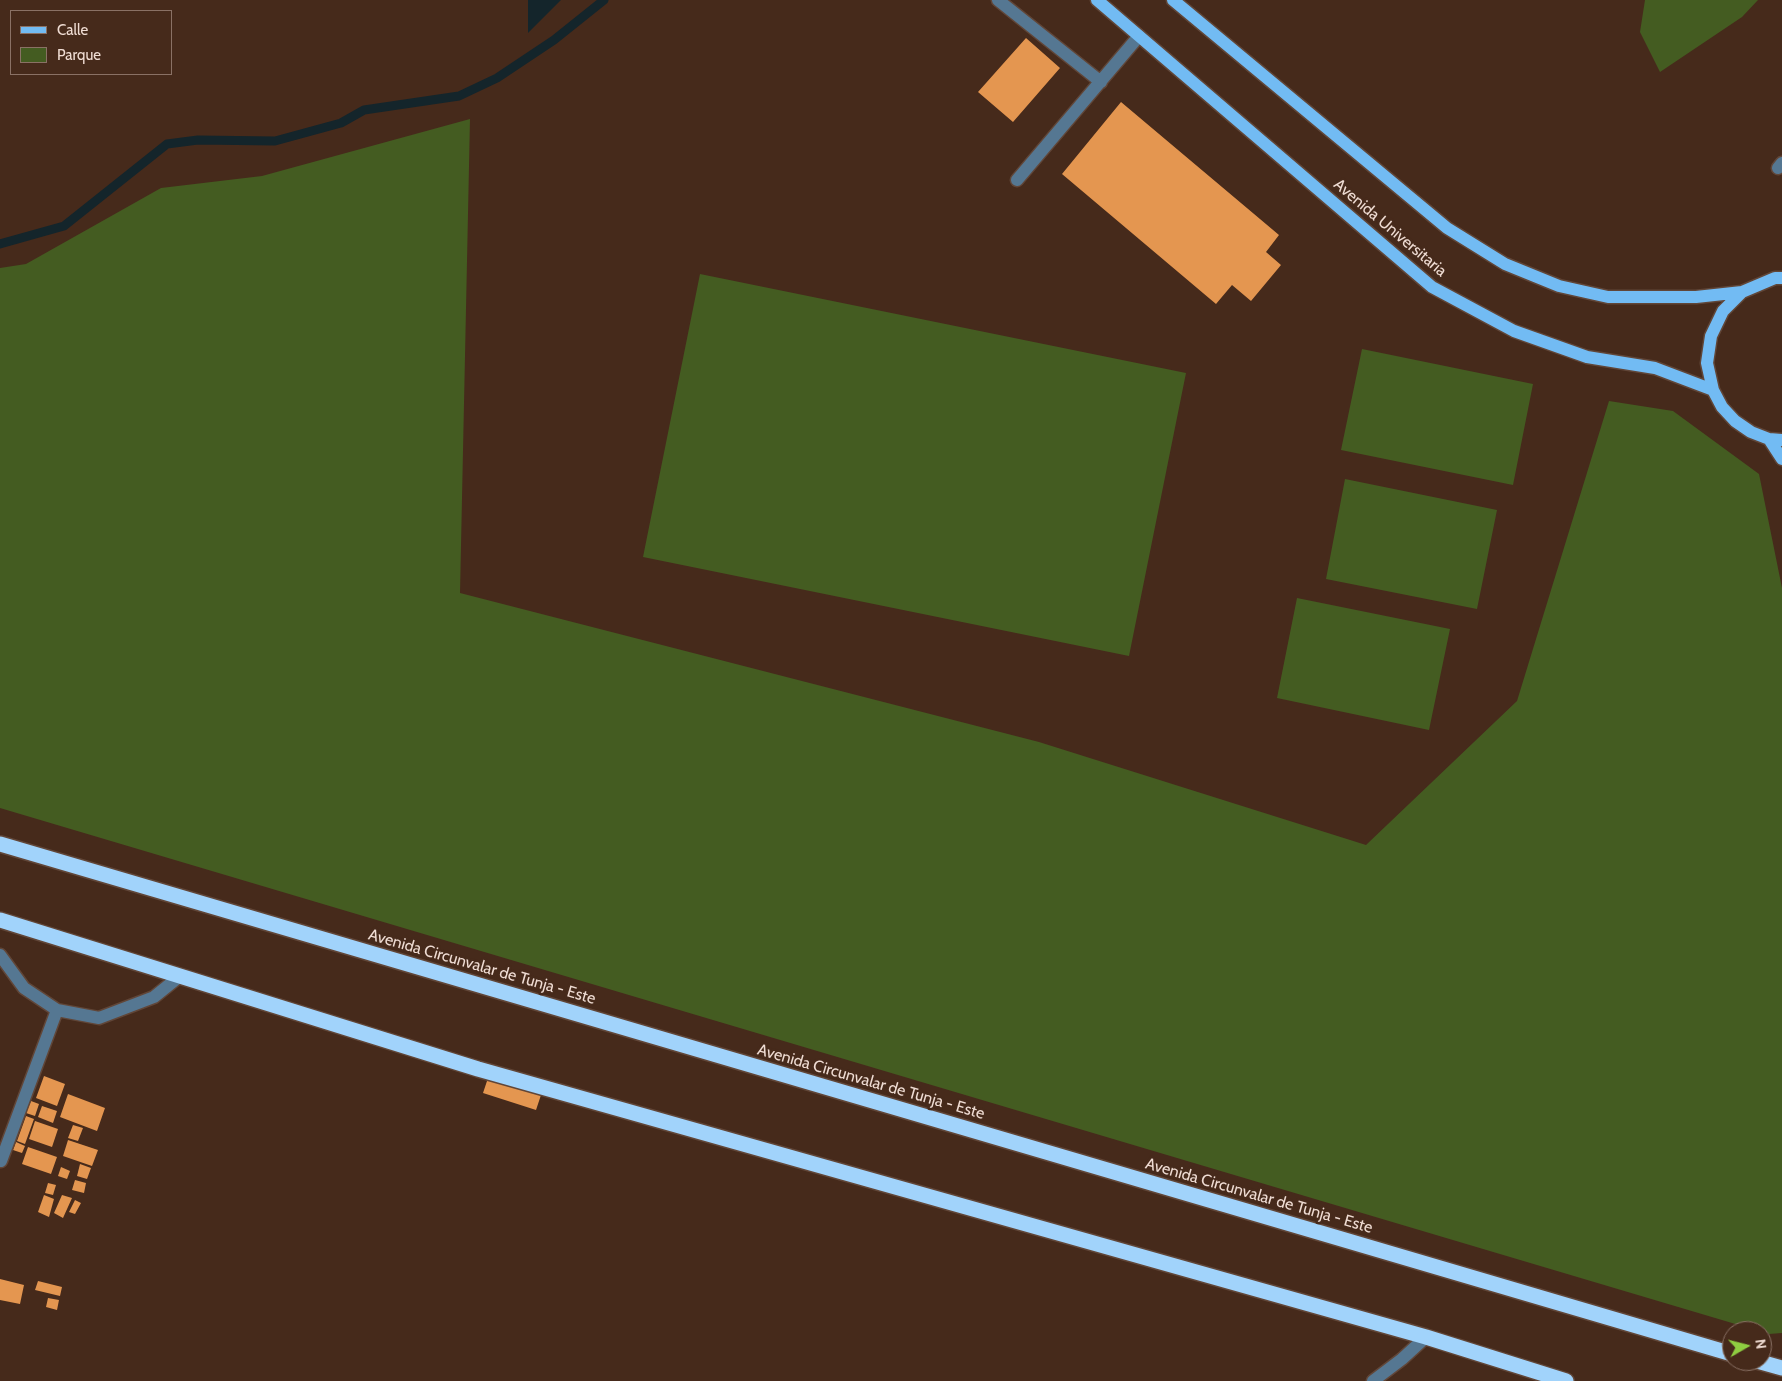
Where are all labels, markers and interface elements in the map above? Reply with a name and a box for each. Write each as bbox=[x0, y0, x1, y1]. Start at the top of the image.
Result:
legend bbox=[10, 10, 172, 75]
text: Calle bbox=[57, 21, 88, 39]
text: Parque bbox=[57, 46, 101, 64]
street label: Avenida Universitaria bbox=[1330, 175, 1450, 281]
street label: Avenida Circunvalar de Tunja - Este bbox=[366, 925, 598, 1009]
street label: Avenida Circunvalar de Tunja - Este bbox=[755, 1040, 987, 1124]
street label: Avenida Circunvalar de Tunja - Este bbox=[1143, 1154, 1375, 1238]
north arrow bbox=[1722, 1321, 1772, 1371]
text: N bbox=[1751, 1338, 1770, 1350]

